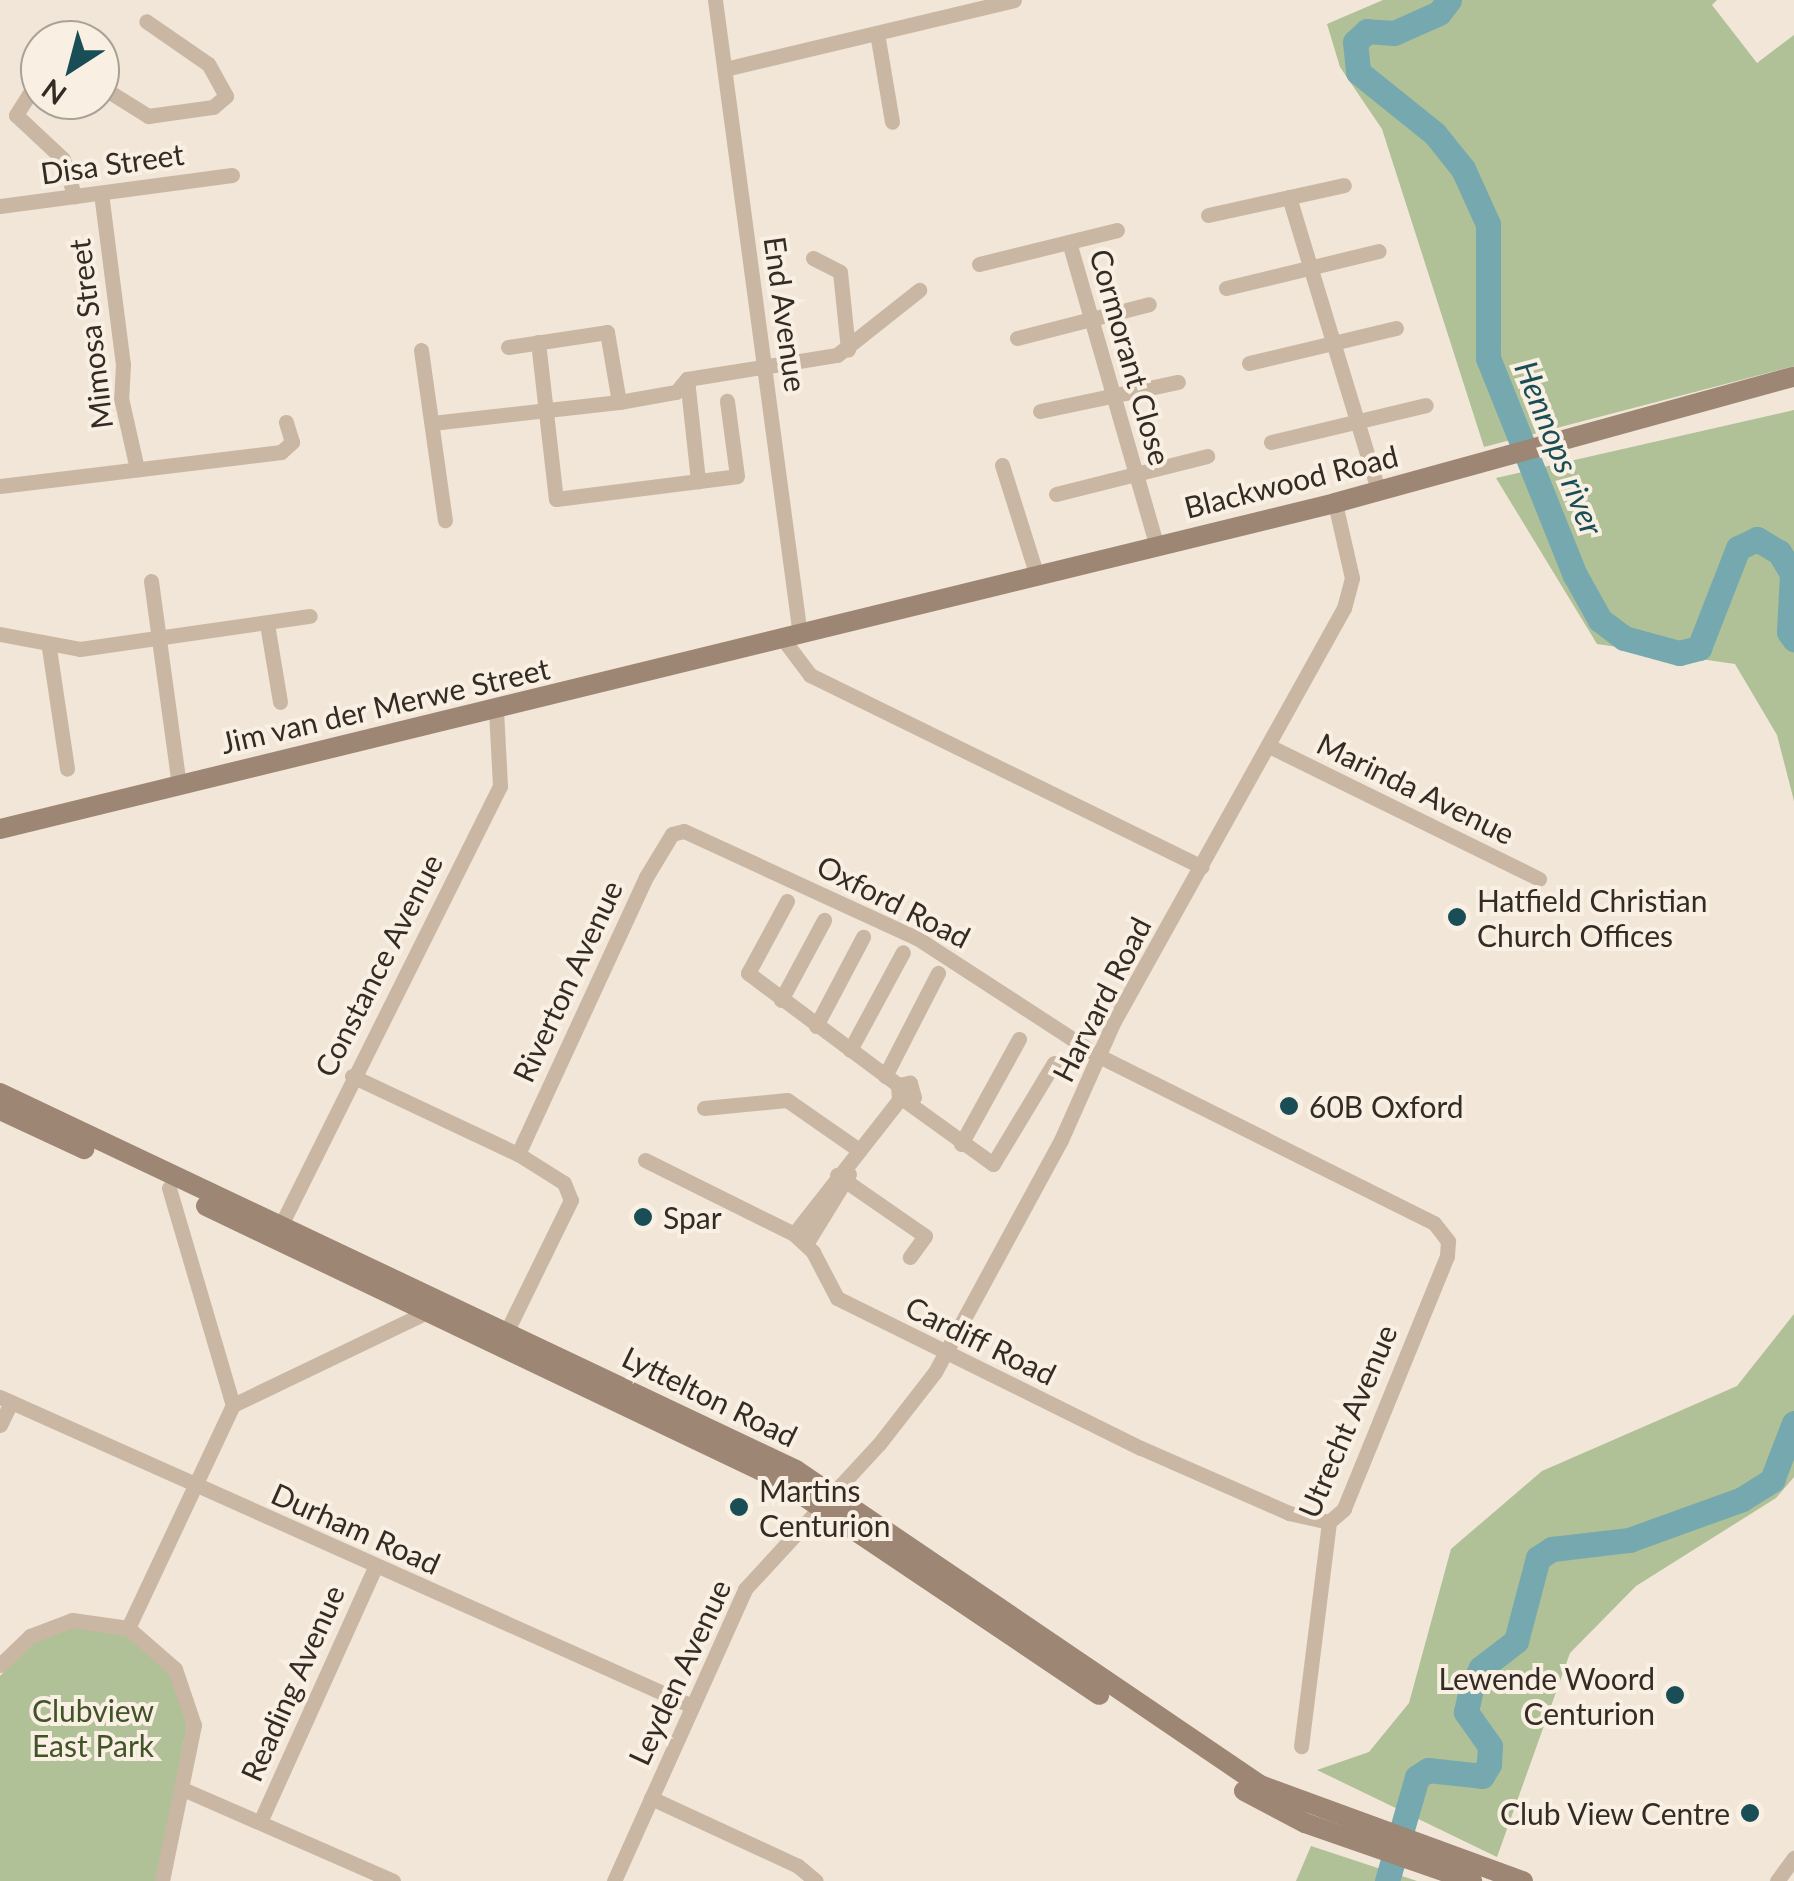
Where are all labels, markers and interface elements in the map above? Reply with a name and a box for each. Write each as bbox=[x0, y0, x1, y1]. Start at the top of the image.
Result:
north arrow bbox=[20, 20, 120, 120]
text: N bbox=[35, 73, 72, 113]
street label: Disa Street bbox=[38, 135, 186, 191]
street label: End Avenue bbox=[757, 234, 815, 394]
street label: Mimosa Street bbox=[60, 237, 120, 431]
street label: Cormorant Close bbox=[1083, 245, 1179, 469]
water label: Hennops river bbox=[1507, 355, 1611, 541]
street label: Blackwood Road bbox=[1180, 437, 1402, 525]
street label: Jim van der Merwe Street bbox=[216, 649, 554, 761]
street label: Marinda Avenue bbox=[1311, 725, 1521, 851]
street label: Constance Avenue bbox=[306, 847, 450, 1083]
street label: Oxford Road bbox=[811, 847, 977, 955]
street label: Riverton Avenue bbox=[504, 874, 630, 1088]
place label: Hatfield Christian Church Offices bbox=[1477, 882, 1708, 952]
marker: Hatfield Christian Church Offices bbox=[1446, 906, 1468, 928]
street label: Harvard Road bbox=[1044, 911, 1158, 1087]
place label: 60B Oxford bbox=[1309, 1088, 1464, 1124]
marker: 60B Oxford bbox=[1278, 1095, 1300, 1117]
place label: Spar bbox=[663, 1199, 722, 1235]
marker: Spar bbox=[632, 1206, 654, 1228]
street label: Cardiff Road bbox=[900, 1288, 1062, 1392]
street label: Utrecht Avenue bbox=[1290, 1319, 1404, 1523]
street label: Lyttelton Road bbox=[617, 1338, 803, 1454]
place label: Martins Centurion bbox=[759, 1472, 890, 1542]
street label: Durham Road bbox=[266, 1475, 446, 1581]
marker: Martins Centurion bbox=[728, 1496, 750, 1518]
street label: Leyden Avenue bbox=[620, 1573, 738, 1771]
street label: Reading Avenue bbox=[232, 1579, 352, 1787]
place label: Lewende Woord Centurion bbox=[1438, 1660, 1655, 1730]
marker: Lewende Woord Centurion bbox=[1664, 1684, 1686, 1706]
park label: Clubview East Park bbox=[32, 1692, 154, 1762]
place label: Club View Centre bbox=[1498, 1795, 1730, 1831]
marker: Club View Centre bbox=[1739, 1802, 1761, 1824]

